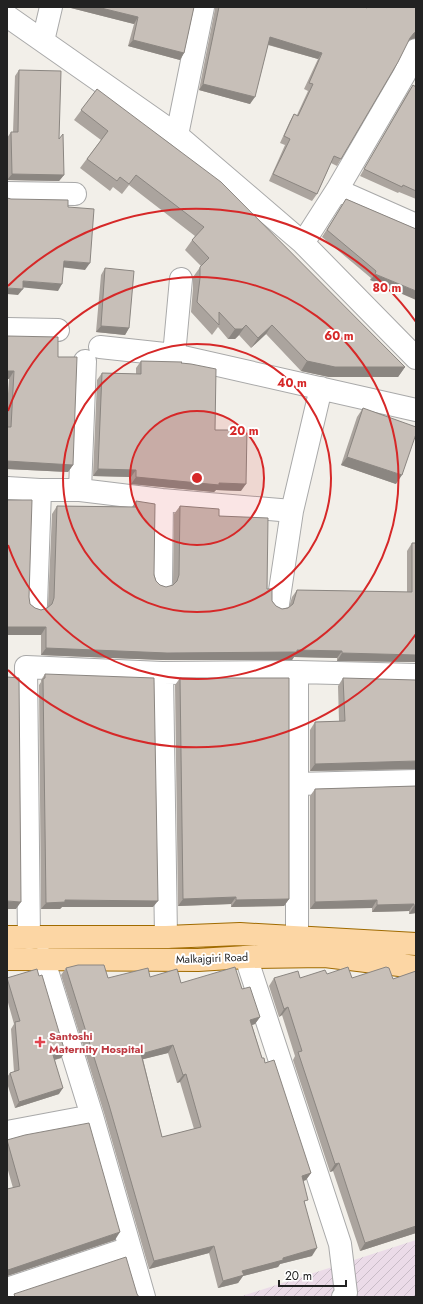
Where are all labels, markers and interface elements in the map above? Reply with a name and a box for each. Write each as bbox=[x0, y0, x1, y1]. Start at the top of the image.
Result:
text: 80 m bbox=[373, 279, 402, 297]
text: 60 m bbox=[324, 327, 354, 345]
text: 40 m bbox=[277, 374, 307, 392]
text: 20 m bbox=[229, 422, 259, 440]
centre of rings bbox=[190, 471, 204, 485]
street label: Malkajgiri Road bbox=[176, 949, 248, 967]
place label: Santoshi Maternity Hospital bbox=[49, 1028, 143, 1057]
marker: Santoshi Maternity Hospital bbox=[34, 1036, 46, 1048]
scale bar bbox=[279, 1262, 346, 1288]
text: 20 m bbox=[285, 1267, 312, 1285]

